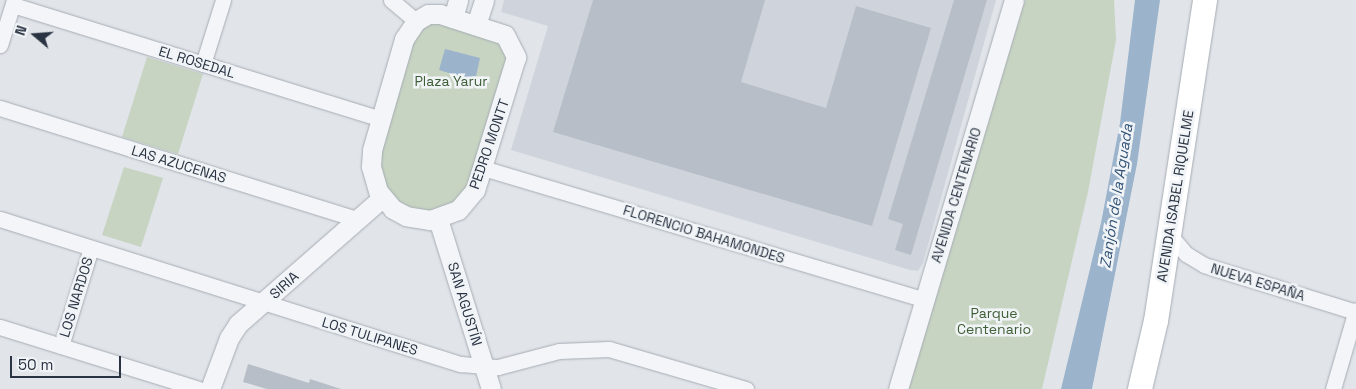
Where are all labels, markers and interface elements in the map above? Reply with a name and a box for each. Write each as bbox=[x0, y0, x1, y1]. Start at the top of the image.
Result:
north arrow bbox=[10, 10, 60, 60]
text: N bbox=[11, 23, 31, 38]
street label: EL ROSEDAL bbox=[157, 42, 237, 82]
park label: Plaza Yarur bbox=[414, 73, 488, 89]
street label: PEDRO MONTT bbox=[466, 97, 512, 191]
street label: AVENIDA ISABEL RIQUELME bbox=[1153, 108, 1197, 284]
water label: Zanjón de la Aguada bbox=[1096, 122, 1136, 270]
street label: AVENIDA CENTENARIO bbox=[927, 125, 985, 265]
street label: LAS AZUCENAS bbox=[130, 142, 228, 186]
street label: FLORENCIO BAHAMONDES bbox=[621, 201, 787, 267]
street label: LOS NARDOS bbox=[56, 255, 96, 339]
street label: SAN AGUSTÍN bbox=[444, 260, 486, 348]
street label: NUEVA ESPAÑA bbox=[1209, 260, 1307, 304]
street label: SIRIA bbox=[266, 268, 302, 302]
park label: Parque Centenario bbox=[957, 305, 1031, 338]
street label: LOS TULIPANES bbox=[320, 313, 420, 359]
scale bar bbox=[12, 346, 124, 378]
text: 50 m bbox=[18, 355, 53, 374]

